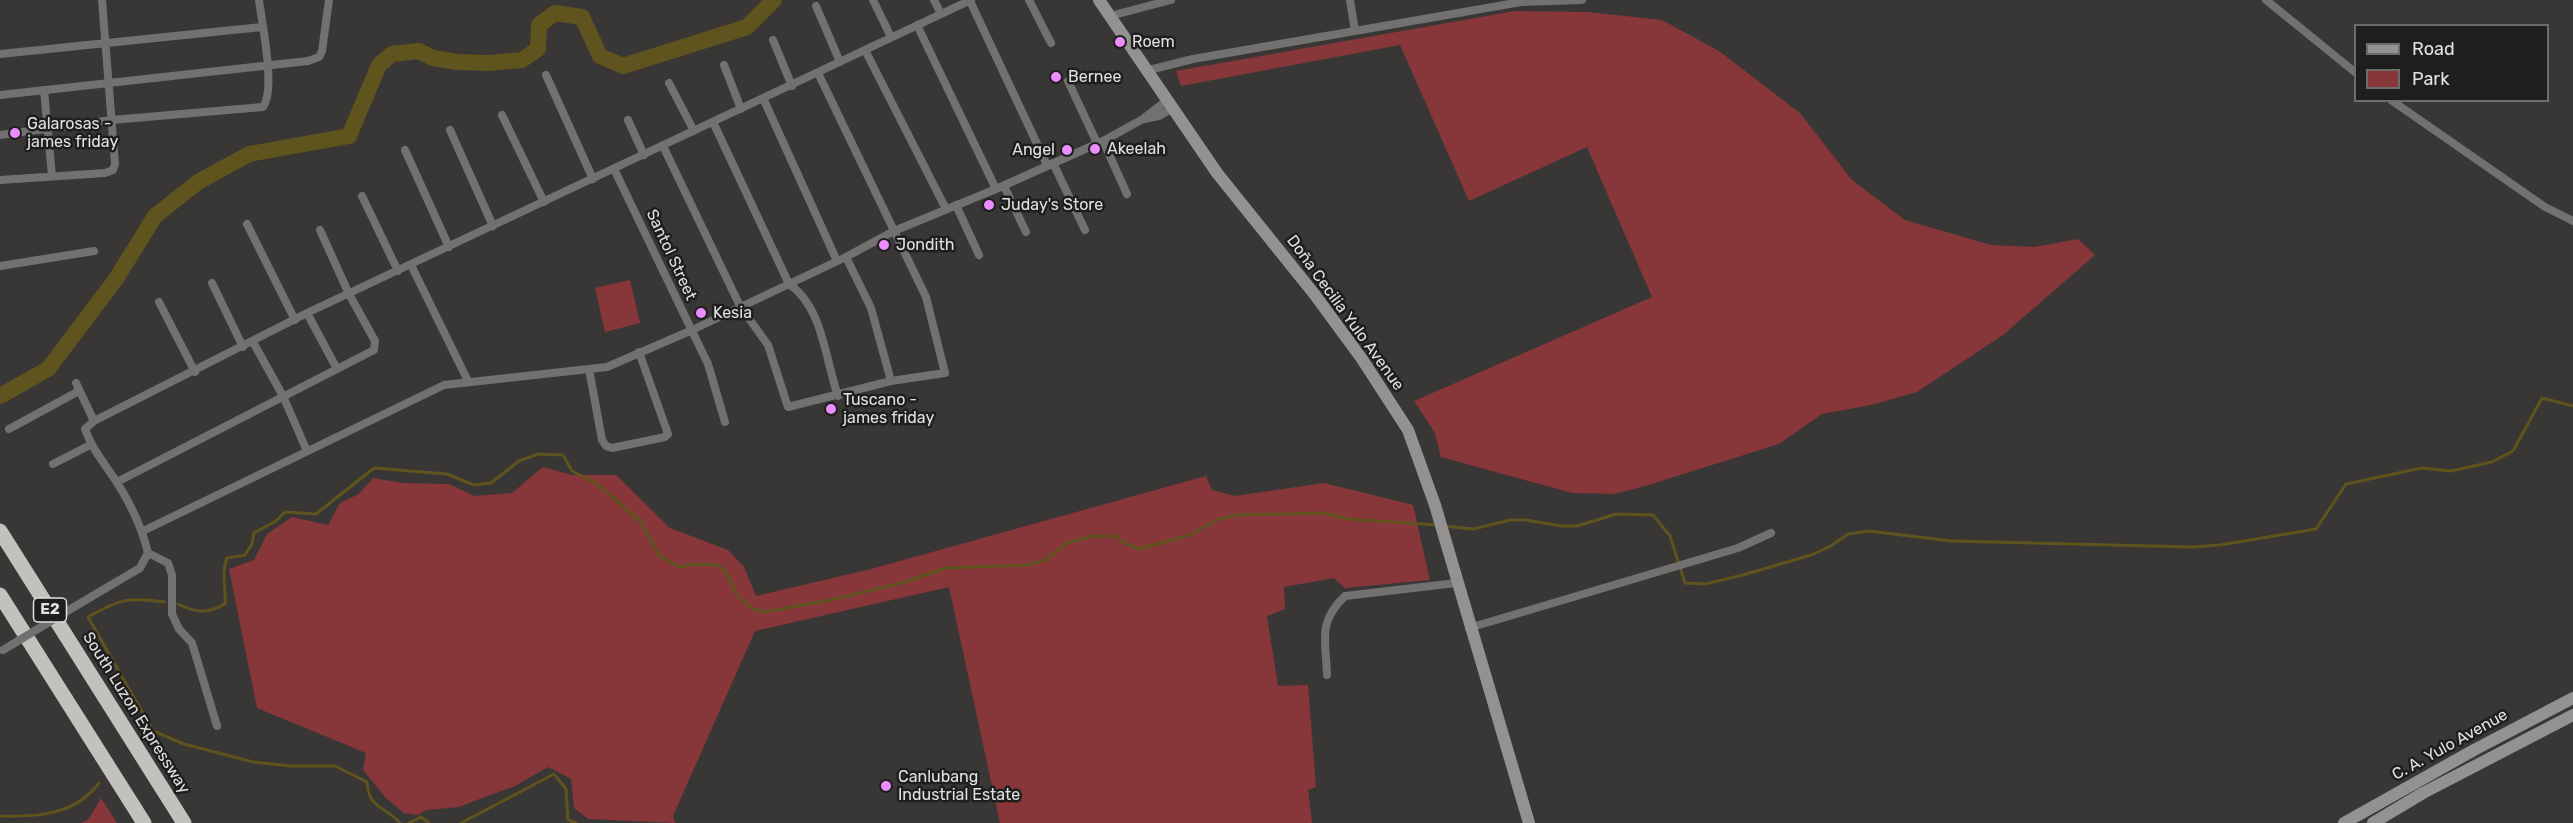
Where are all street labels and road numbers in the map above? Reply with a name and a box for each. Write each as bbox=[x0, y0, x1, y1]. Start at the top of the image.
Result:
street label: Santol Street bbox=[642, 207, 700, 303]
street label: Doña Cecilia Yulo Avenue bbox=[1282, 232, 1408, 394]
road number: E2 bbox=[34, 598, 66, 622]
street label: South Luzon Expressway bbox=[78, 629, 194, 797]
street label: C. A. Yulo Avenue bbox=[2389, 705, 2511, 785]

